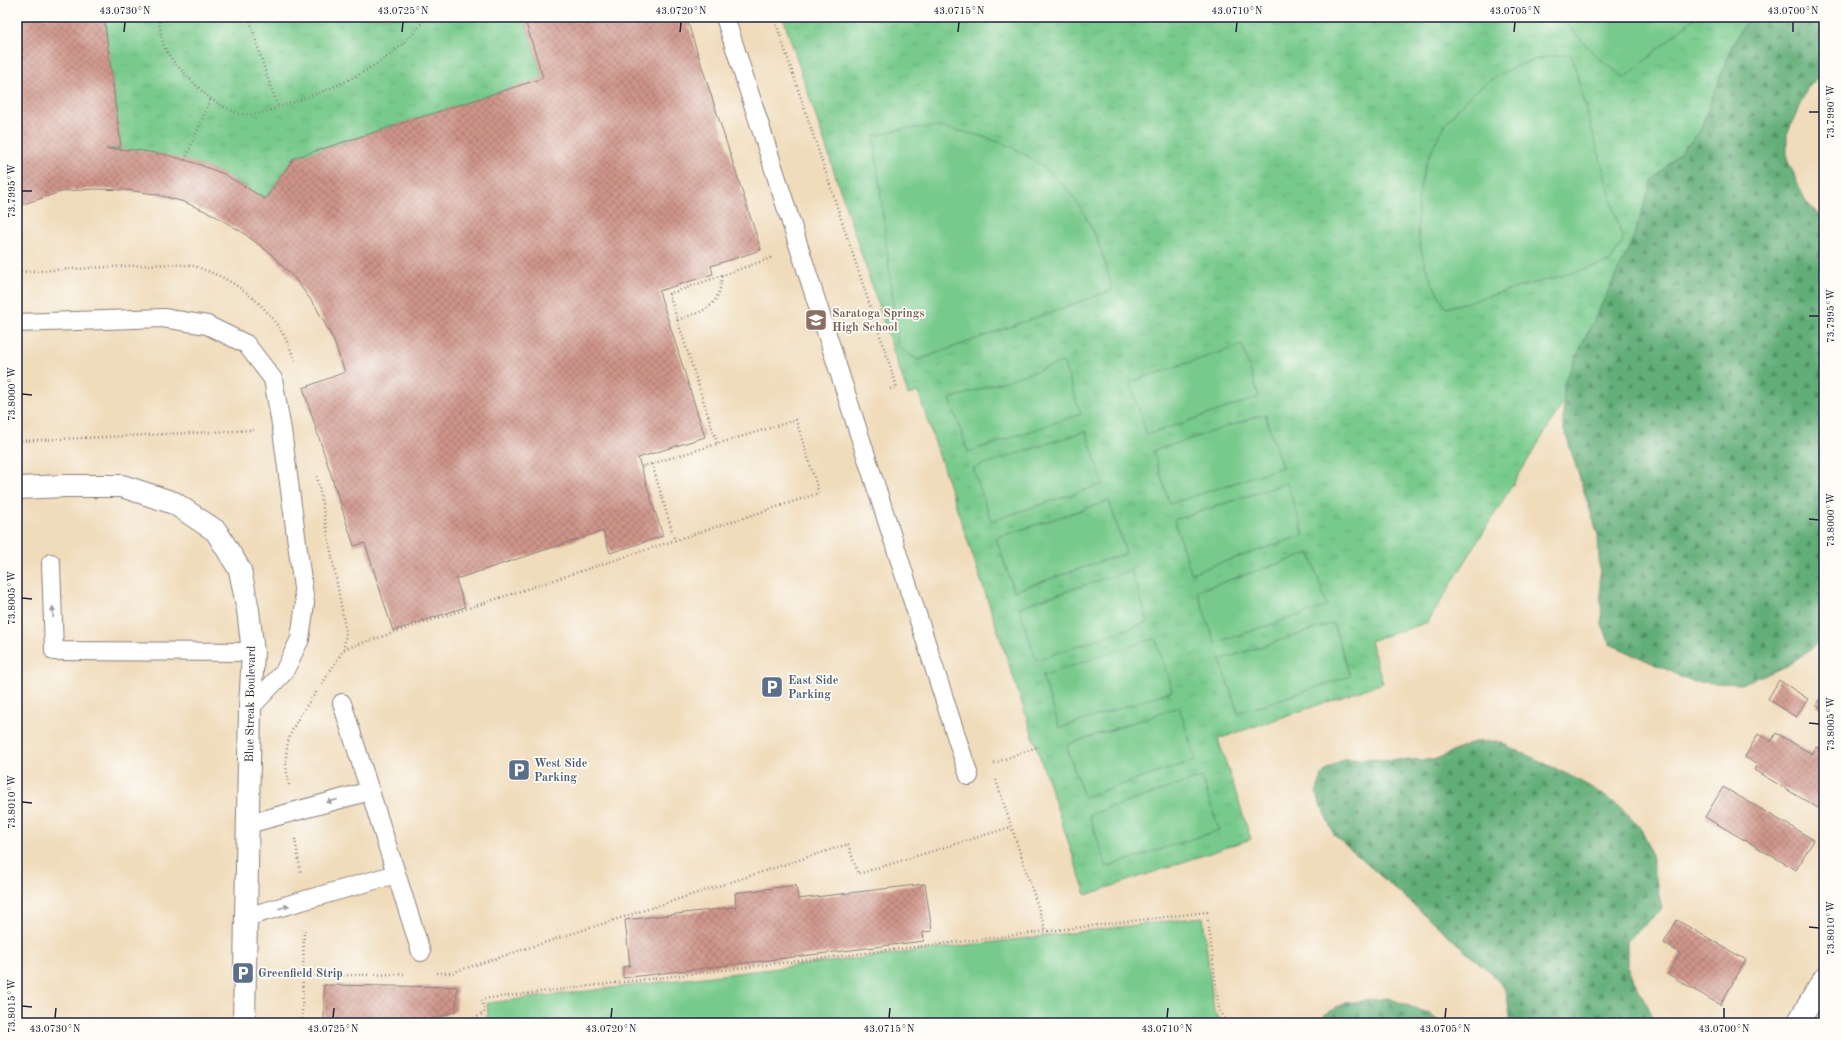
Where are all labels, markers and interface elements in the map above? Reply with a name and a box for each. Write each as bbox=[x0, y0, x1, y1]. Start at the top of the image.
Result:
text: 43.0730°N bbox=[99, 6, 151, 16]
text: 43.0725°N bbox=[377, 6, 429, 16]
text: 43.0720°N bbox=[655, 6, 707, 16]
text: 43.0715°N bbox=[933, 6, 985, 16]
text: 43.0710°N bbox=[1211, 6, 1263, 16]
text: 43.0705°N bbox=[1489, 6, 1541, 16]
text: 43.0700°N bbox=[1767, 6, 1819, 16]
text: 73.7990°W bbox=[1826, 85, 1836, 139]
text: 73.7995°W bbox=[7, 164, 17, 218]
text: 73.7995°W bbox=[1826, 289, 1836, 343]
school or university icon: Saratoga Springs High School bbox=[803, 307, 829, 333]
place label: Saratoga Springs High School bbox=[832, 308, 925, 334]
text: 73.8000°W bbox=[7, 367, 17, 421]
text: 73.8000°W bbox=[1826, 493, 1836, 547]
text: 73.8005°W bbox=[7, 571, 17, 625]
one-way arrow bbox=[50, 605, 56, 618]
street label: Blue Streak Boulevard bbox=[244, 645, 258, 763]
parking icon: East Side Parking bbox=[759, 674, 785, 700]
place label: East Side Parking bbox=[788, 675, 839, 701]
text: 73.8005°W bbox=[1826, 697, 1836, 751]
parking icon: West Side Parking bbox=[506, 757, 532, 783]
place label: West Side Parking bbox=[534, 758, 588, 784]
text: 73.8010°W bbox=[7, 775, 17, 829]
one-way arrow bbox=[326, 798, 338, 804]
text: 73.8010°W bbox=[1826, 901, 1836, 955]
one-way arrow bbox=[277, 903, 290, 909]
parking icon: Greenfield Strip bbox=[230, 960, 256, 986]
place label: Greenfield Strip bbox=[258, 968, 343, 980]
text: 73.8015°W bbox=[7, 979, 17, 1033]
text: 43.0730°N bbox=[29, 1024, 81, 1034]
text: 43.0725°N bbox=[307, 1024, 359, 1034]
text: 43.0720°N bbox=[585, 1024, 637, 1034]
text: 43.0715°N bbox=[863, 1024, 915, 1034]
text: 43.0710°N bbox=[1141, 1024, 1193, 1034]
text: 43.0705°N bbox=[1419, 1024, 1471, 1034]
text: 43.0700°N bbox=[1698, 1024, 1750, 1034]

